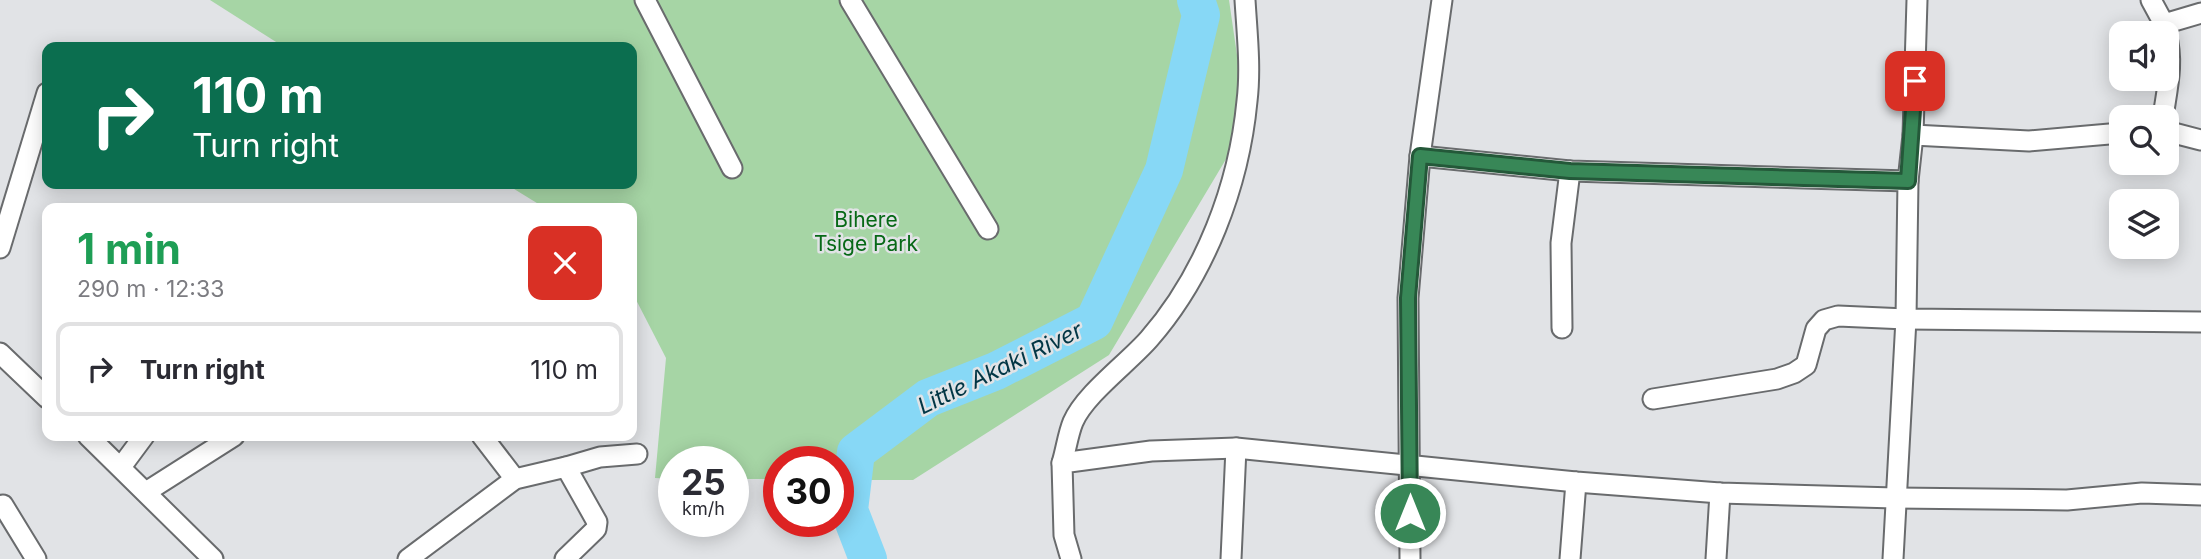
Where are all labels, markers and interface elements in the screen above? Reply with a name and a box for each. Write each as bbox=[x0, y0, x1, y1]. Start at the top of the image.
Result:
map controls bbox=[2109, 21, 2179, 259]
button: sound bbox=[2109, 21, 2179, 91]
pin bbox=[1885, 51, 1945, 111]
icon: arrive bbox=[1896, 62, 1934, 100]
text: 110 m bbox=[192, 66, 324, 125]
icon: right bbox=[77, 70, 168, 161]
button: search bbox=[2109, 105, 2179, 175]
text: Turn right bbox=[192, 126, 339, 165]
button: layers bbox=[2109, 189, 2179, 259]
park label: Bihere Tsige Park bbox=[814, 207, 919, 256]
text: 1 min bbox=[77, 223, 181, 274]
button: close bbox=[528, 226, 602, 300]
text: 290 m · 12:33 bbox=[77, 275, 224, 303]
water label: Little Akaki River bbox=[913, 315, 1088, 420]
icon: right bbox=[81, 350, 119, 388]
text: Turn right bbox=[140, 354, 265, 385]
text: 110 m bbox=[530, 354, 598, 385]
speed limit sign: 30 bbox=[763, 446, 854, 537]
text: 25 bbox=[681, 461, 726, 503]
position arrow bbox=[1373, 476, 1447, 550]
text: km/h bbox=[682, 498, 725, 519]

